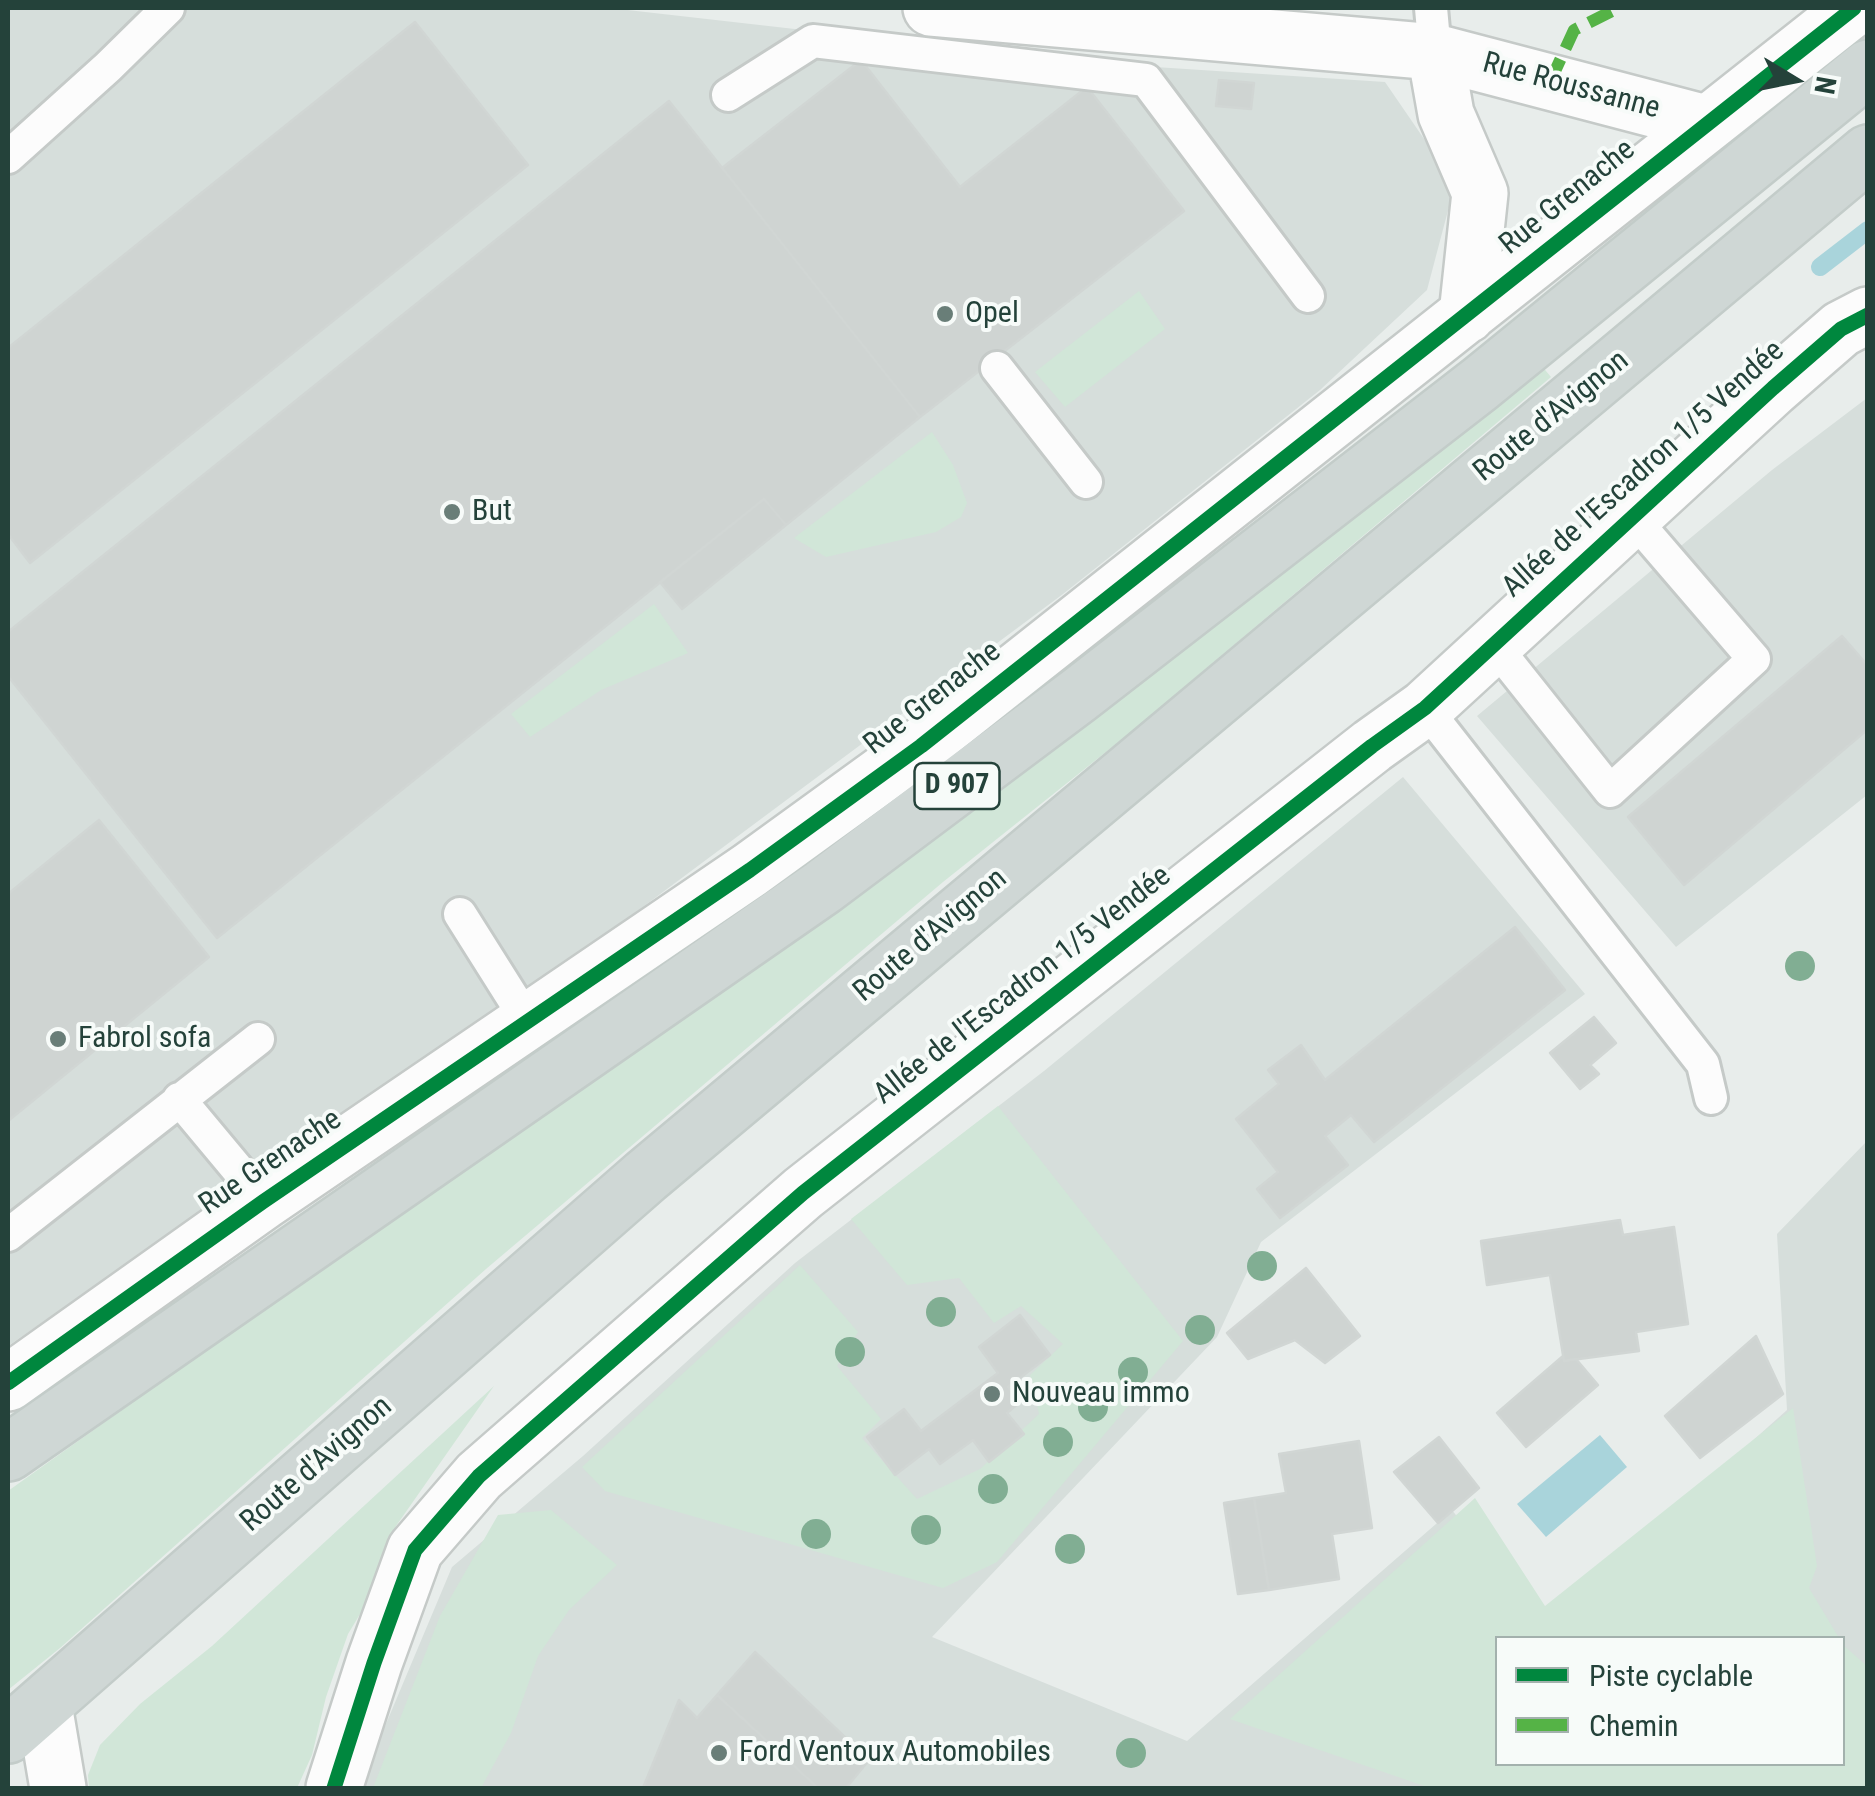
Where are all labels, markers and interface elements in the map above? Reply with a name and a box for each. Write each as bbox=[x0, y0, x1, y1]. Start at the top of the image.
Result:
north arrow bbox=[1745, 30, 1845, 130]
street label: Rue Roussanne bbox=[1479, 46, 1663, 128]
text: N bbox=[1807, 74, 1843, 97]
street label: Rue Grenache bbox=[1493, 133, 1643, 263]
place label: Opel bbox=[965, 296, 1019, 332]
marker: Opel bbox=[934, 303, 956, 325]
street label: Allée de l'Escadron 1/5 Vendée bbox=[1496, 334, 1792, 606]
street label: Route d'Avignon bbox=[1467, 344, 1637, 490]
place label: But bbox=[472, 494, 512, 530]
marker: But bbox=[441, 501, 463, 523]
street label: Rue Grenache bbox=[858, 635, 1008, 763]
road number: D 907 bbox=[914, 763, 1000, 809]
street label: Allée de l'Escadron 1/5 Vendée bbox=[868, 859, 1178, 1113]
street label: Route d'Avignon bbox=[847, 862, 1015, 1010]
place label: Fabrol sofa bbox=[78, 1021, 211, 1057]
marker: Fabrol sofa bbox=[47, 1028, 69, 1050]
street label: Rue Grenache bbox=[193, 1102, 349, 1224]
place label: Nouveau immo bbox=[1012, 1376, 1190, 1412]
marker: Nouveau immo bbox=[981, 1383, 1003, 1405]
street label: Route d'Avignon bbox=[234, 1389, 400, 1541]
legend bbox=[1495, 1636, 1845, 1766]
text: Piste cyclable bbox=[1589, 1658, 1753, 1693]
text: Chemin bbox=[1589, 1708, 1679, 1743]
place label: Ford Ventoux Automobiles bbox=[739, 1735, 1051, 1771]
marker: Ford Ventoux Automobiles bbox=[708, 1742, 730, 1764]

